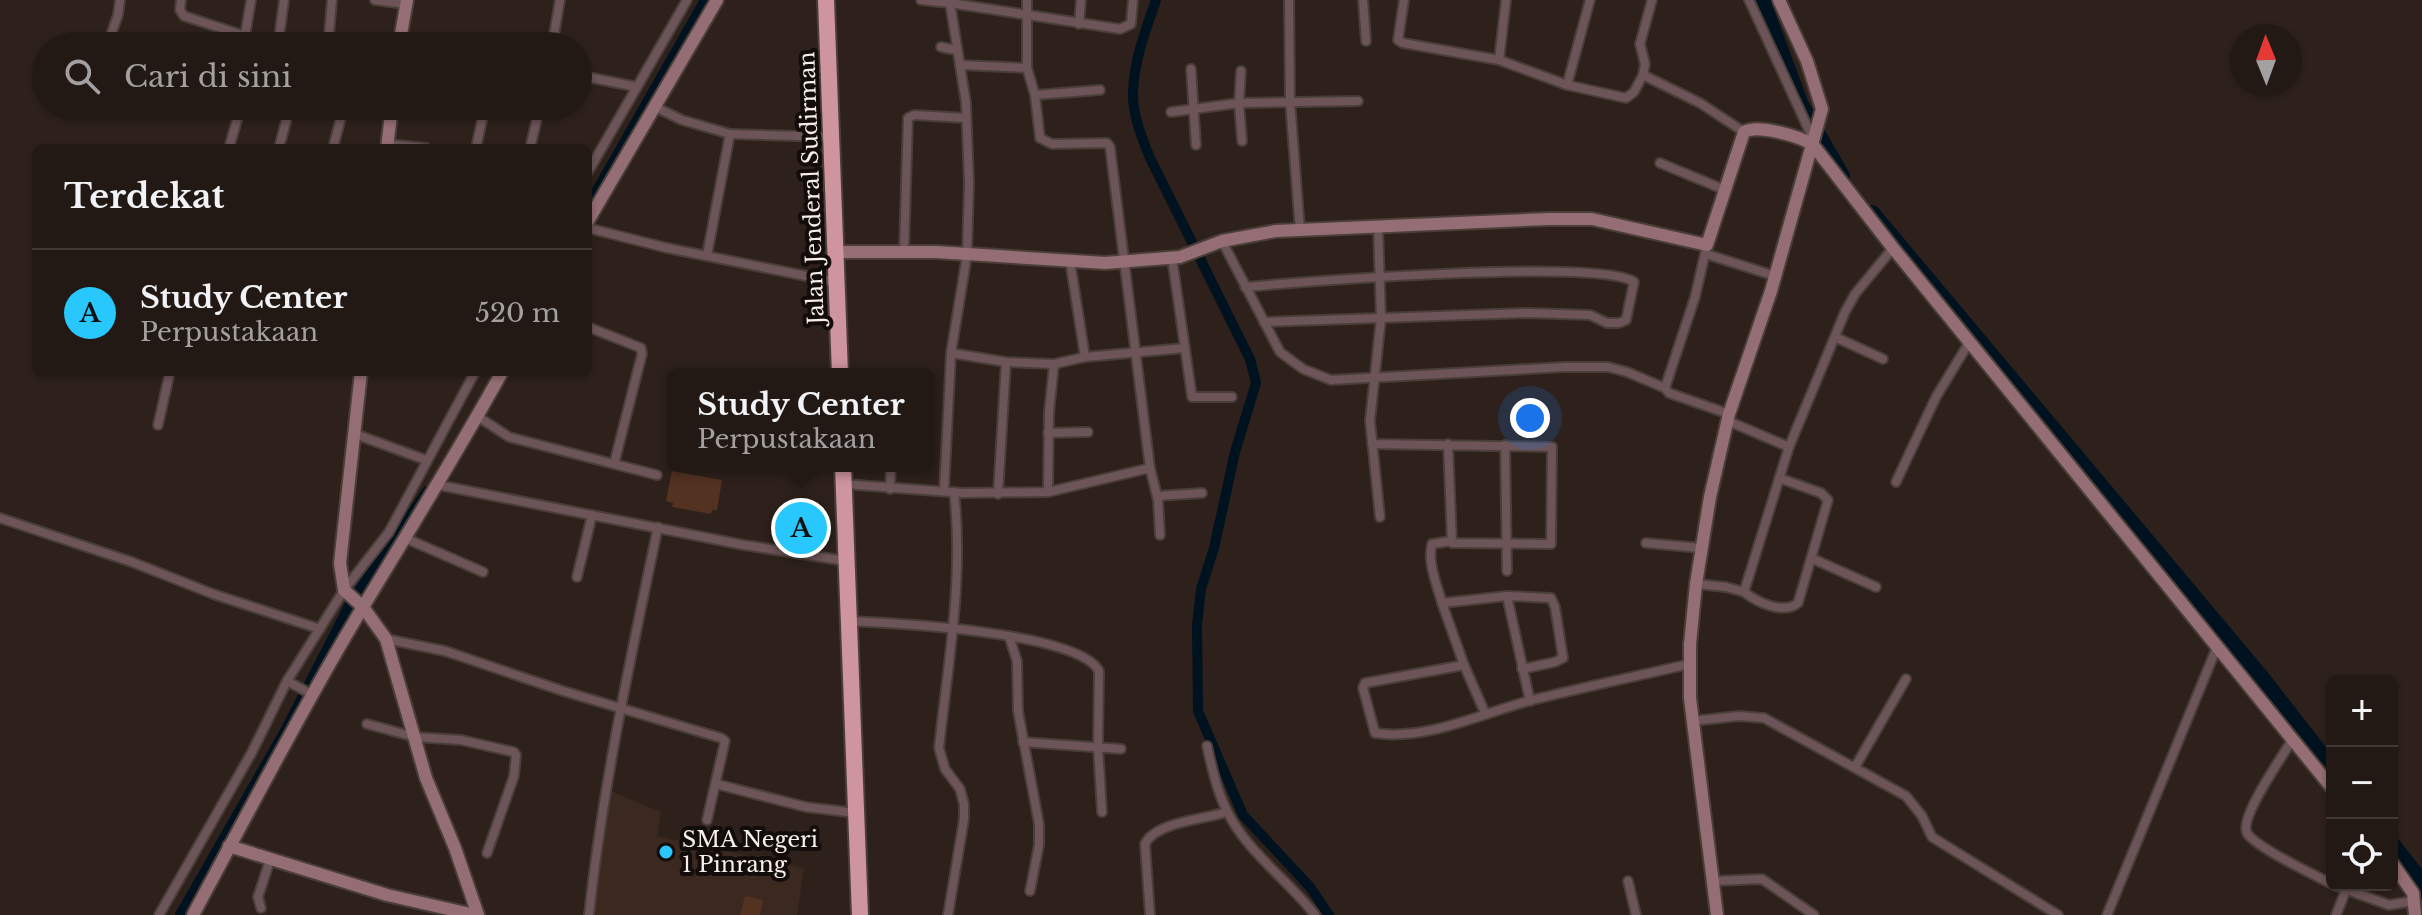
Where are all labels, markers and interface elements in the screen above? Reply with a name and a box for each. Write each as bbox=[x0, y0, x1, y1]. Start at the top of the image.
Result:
north arrow bbox=[2230, 24, 2302, 96]
search box bbox=[32, 32, 592, 120]
street label: Jalan Jenderal Sudirman bbox=[793, 51, 830, 328]
icon: search bbox=[60, 54, 104, 98]
text: Cari di sini bbox=[124, 58, 292, 95]
text: Terdekat bbox=[64, 175, 225, 217]
text: Study Center bbox=[140, 279, 347, 316]
text: A bbox=[79, 297, 101, 329]
text: 520 m bbox=[475, 297, 560, 329]
text: Perpustakaan bbox=[140, 316, 318, 348]
popup bbox=[667, 368, 935, 472]
text: Study Center bbox=[697, 386, 905, 423]
your location bbox=[1510, 398, 1550, 438]
text: Perpustakaan bbox=[697, 423, 876, 455]
pin: A bbox=[775, 498, 827, 558]
map controls bbox=[2326, 675, 2398, 891]
button: + bbox=[2326, 675, 2398, 747]
button: − bbox=[2326, 747, 2398, 819]
button: locate bbox=[2326, 819, 2398, 891]
place label: SMA Negeri 1 Pinrang bbox=[682, 826, 819, 878]
marker: SMA Negeri 1 Pinrang bbox=[657, 843, 675, 861]

